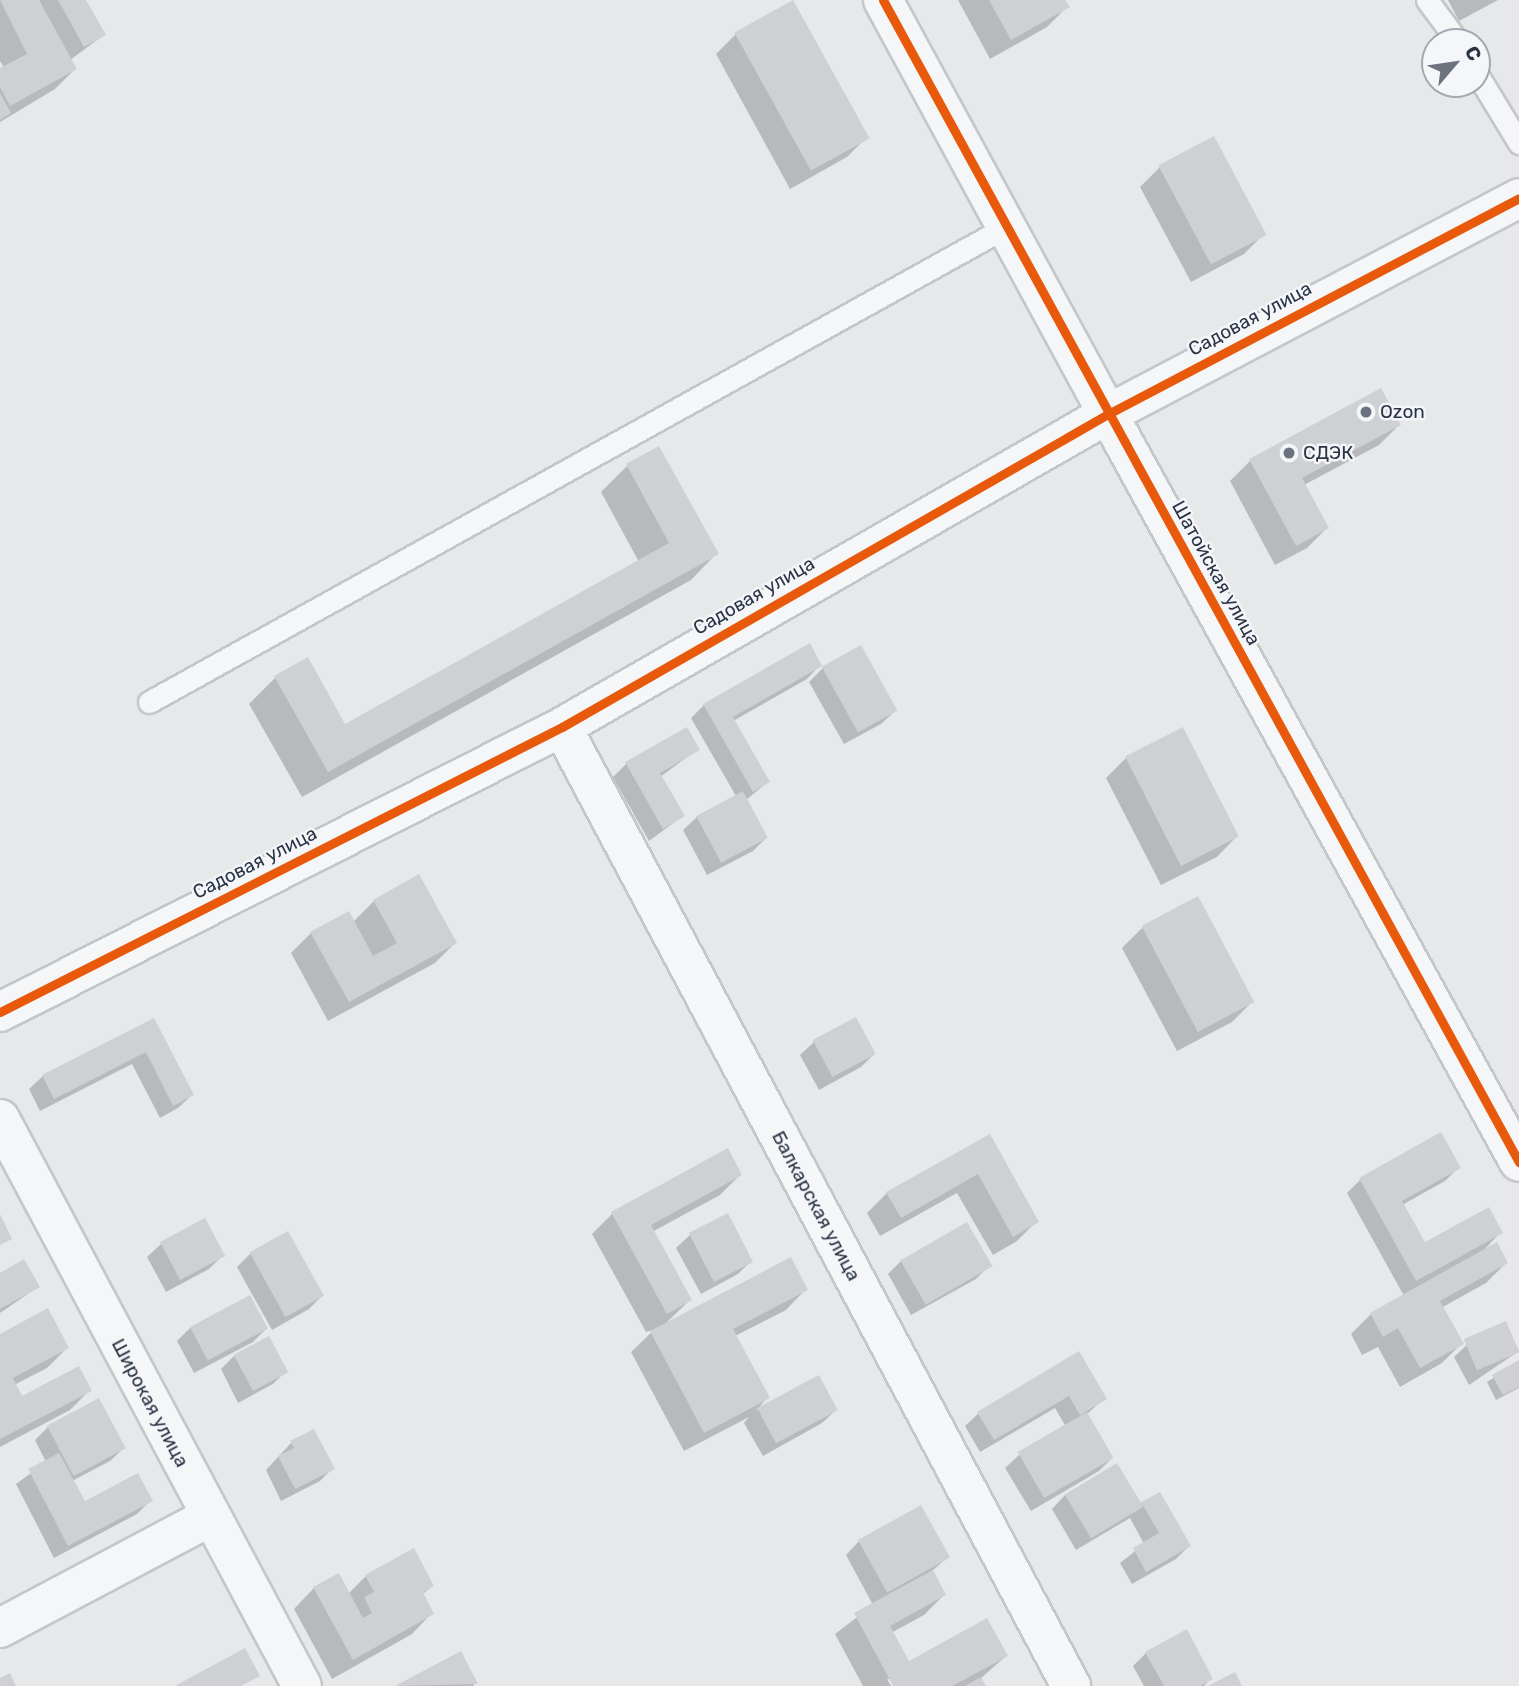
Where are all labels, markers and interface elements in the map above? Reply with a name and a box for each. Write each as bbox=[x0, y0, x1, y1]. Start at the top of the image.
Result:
north arrow bbox=[1421, 28, 1491, 98]
text: С bbox=[1460, 42, 1486, 65]
street label: Садовая улица bbox=[1184, 277, 1316, 361]
place label: Ozon bbox=[1380, 401, 1425, 423]
marker: Ozon bbox=[1358, 404, 1374, 420]
place label: СДЭК bbox=[1303, 442, 1353, 464]
marker: СДЭК bbox=[1281, 445, 1297, 461]
street label: Шатойская улица bbox=[1167, 497, 1265, 649]
street label: Садовая улица bbox=[689, 552, 819, 640]
street label: Садовая улица bbox=[189, 822, 321, 904]
street label: Балкарская улица bbox=[767, 1127, 865, 1285]
street label: Широкая улица bbox=[107, 1335, 193, 1471]

